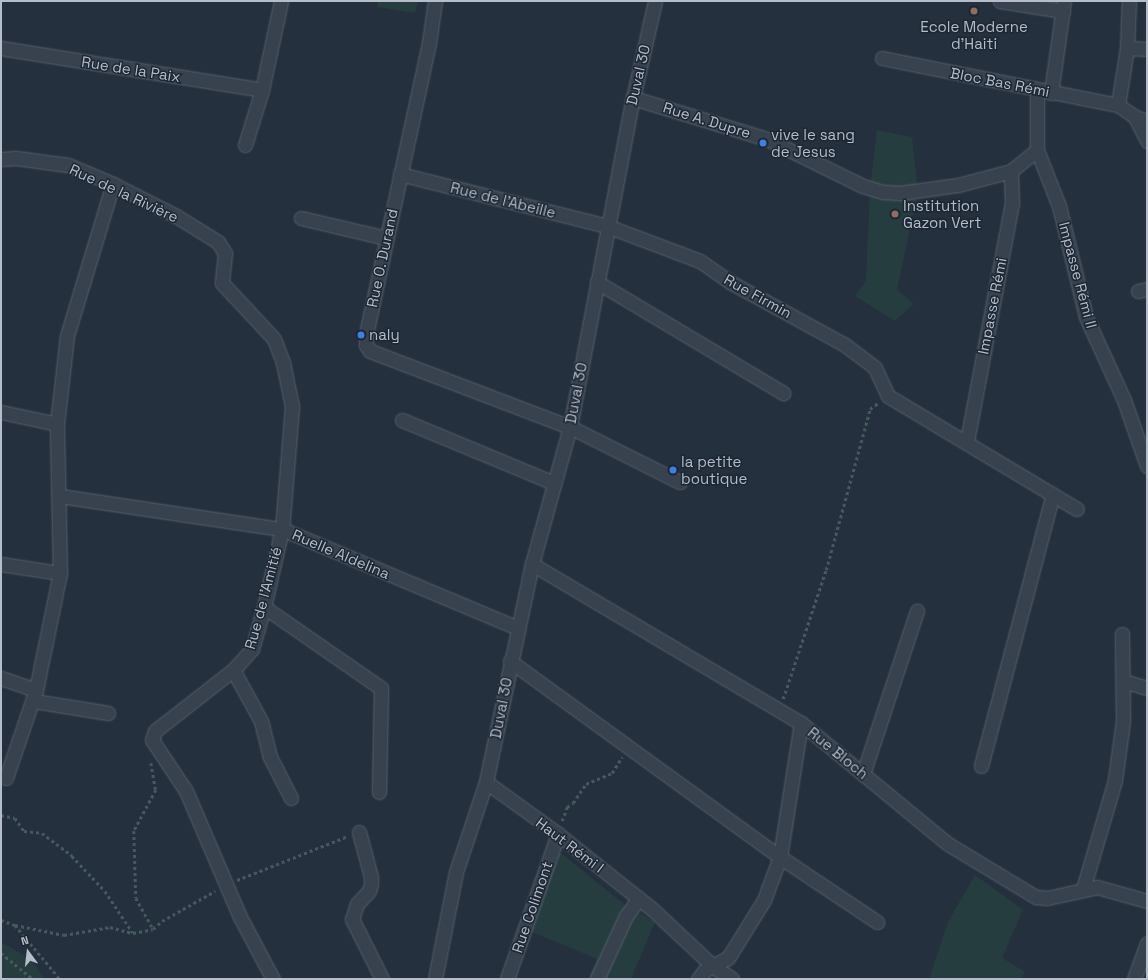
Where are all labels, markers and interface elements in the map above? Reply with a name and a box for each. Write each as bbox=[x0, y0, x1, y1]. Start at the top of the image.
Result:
marker: Ecole Moderne d'Haiti bbox=[969, 6, 979, 16]
place label: Ecole Moderne d'Haiti bbox=[920, 17, 1028, 52]
street label: Duval 30 bbox=[622, 43, 654, 107]
street label: Rue de la Paix bbox=[80, 52, 182, 86]
street label: Bloc Bas Rémi bbox=[949, 64, 1051, 100]
street label: Rue A. Dupre bbox=[661, 98, 753, 142]
place label: vive le sang de Jesus bbox=[771, 125, 855, 160]
marker: vive le sang de Jesus bbox=[758, 138, 768, 148]
street label: Rue de la Rivière bbox=[67, 160, 181, 226]
street label: Rue de l'Abeille bbox=[449, 178, 557, 222]
place label: Institution Gazon Vert bbox=[903, 196, 982, 231]
street label: Rue O. Durand bbox=[363, 207, 401, 309]
marker: Institution Gazon Vert bbox=[890, 209, 900, 219]
street label: Impasse Rémi II bbox=[1055, 220, 1101, 330]
street label: Impasse Rémi bbox=[974, 256, 1010, 356]
street label: Rue Firmin bbox=[721, 270, 795, 322]
place label: naly bbox=[369, 326, 400, 344]
marker: naly bbox=[356, 330, 366, 340]
street label: Duval 30 bbox=[561, 361, 591, 425]
place label: la petite boutique bbox=[681, 452, 747, 487]
marker: la petite boutique bbox=[668, 465, 678, 475]
street label: Ruelle Aldelina bbox=[289, 525, 393, 583]
street label: Rue de l'Amitié bbox=[241, 545, 285, 651]
street label: Duval 30 bbox=[486, 676, 516, 740]
street label: Rue Bloch bbox=[804, 723, 872, 783]
street label: Haut Rémi I bbox=[532, 814, 608, 876]
street label: Rue Colimont bbox=[508, 859, 556, 955]
north arrow bbox=[8, 932, 48, 972]
text: N bbox=[20, 933, 30, 948]

